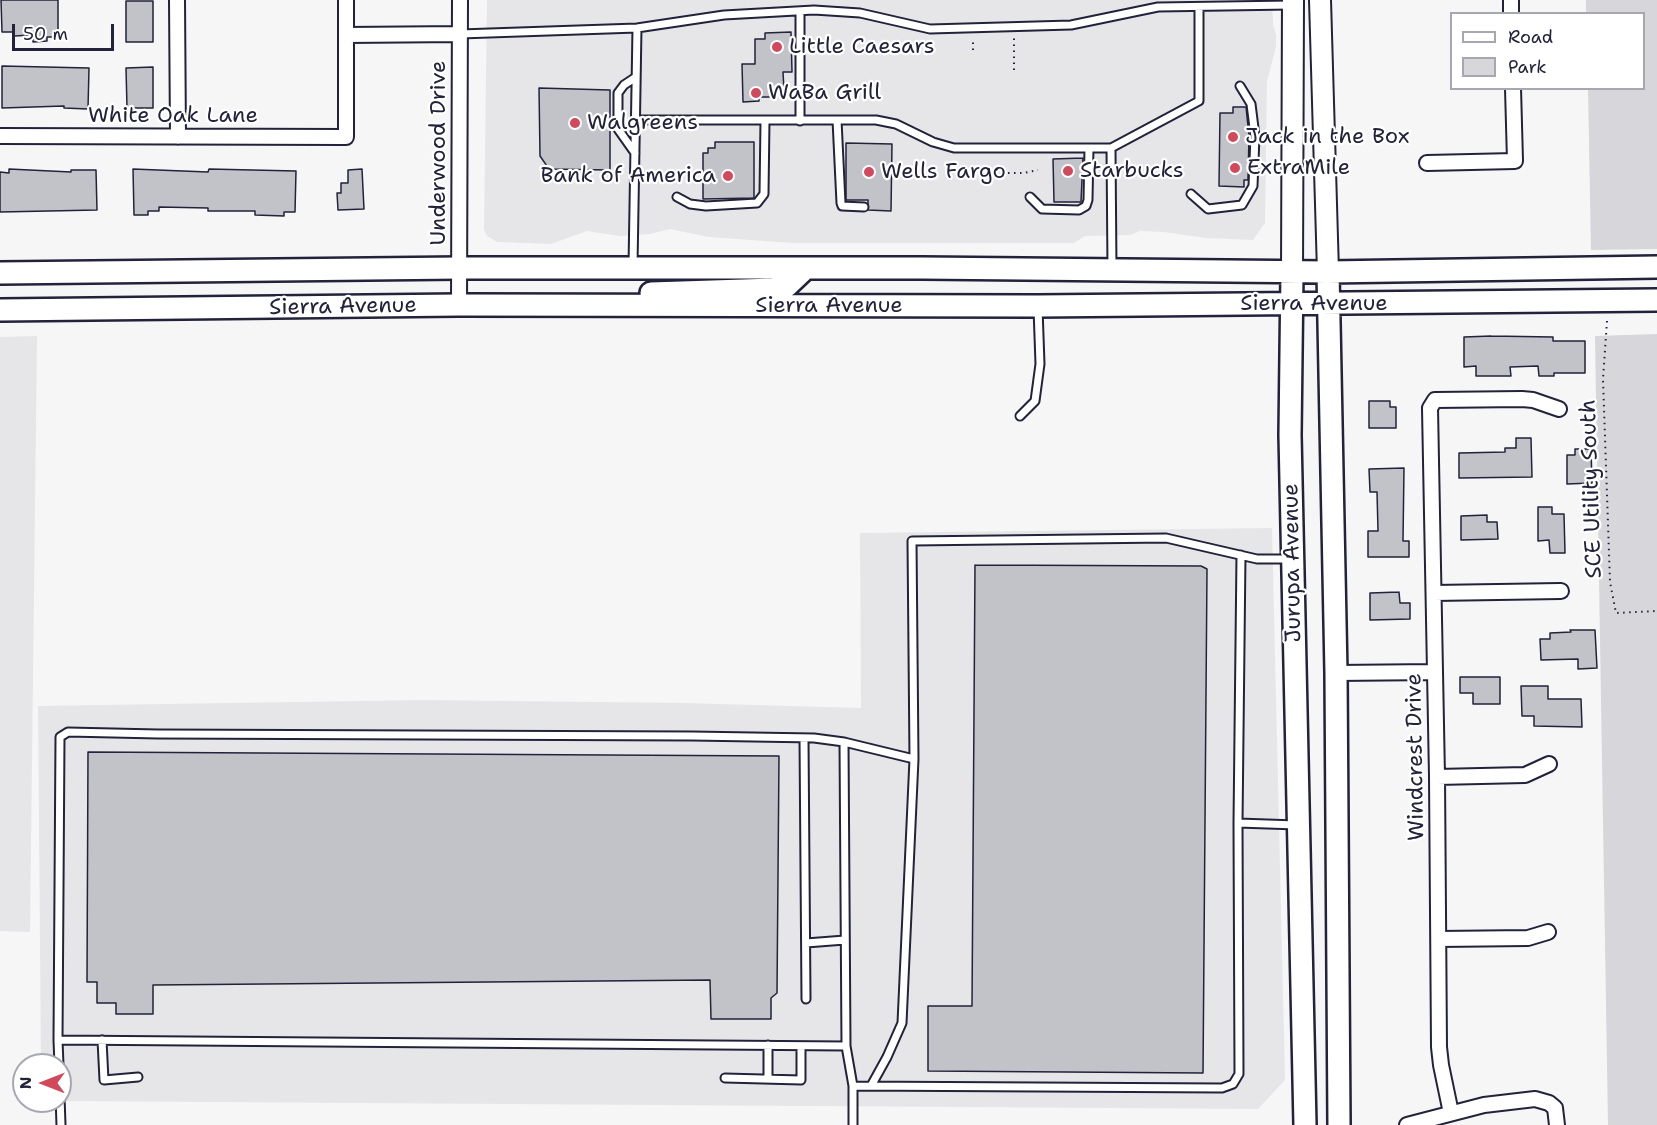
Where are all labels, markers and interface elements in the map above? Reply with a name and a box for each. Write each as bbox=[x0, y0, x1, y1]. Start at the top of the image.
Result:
scale bar bbox=[15, 12, 117, 50]
legend bbox=[1450, 12, 1645, 90]
text: 50 m bbox=[23, 22, 68, 46]
text: Road bbox=[1508, 25, 1553, 49]
place label: Little Caesars bbox=[789, 34, 935, 60]
marker: Little Caesars bbox=[770, 40, 784, 54]
text: Park bbox=[1508, 55, 1547, 79]
street label: Underwood Drive bbox=[426, 61, 452, 245]
place label: WaBa Grill bbox=[768, 80, 881, 106]
marker: WaBa Grill bbox=[749, 86, 763, 100]
street label: White Oak Lane bbox=[88, 103, 258, 129]
place label: Walgreens bbox=[587, 110, 698, 136]
marker: Walgreens bbox=[568, 116, 582, 130]
place label: Jack in the Box bbox=[1245, 124, 1409, 150]
marker: Jack in the Box bbox=[1226, 130, 1240, 144]
place label: ExtraMile bbox=[1247, 155, 1350, 181]
place label: Starbucks bbox=[1080, 158, 1184, 184]
place label: Wells Fargo bbox=[881, 159, 1006, 185]
marker: ExtraMile bbox=[1228, 161, 1242, 175]
place label: Bank of America bbox=[541, 163, 716, 189]
marker: Starbucks bbox=[1061, 164, 1075, 178]
marker: Wells Fargo bbox=[862, 165, 876, 179]
marker: Bank of America bbox=[721, 169, 735, 183]
street label: Sierra Avenue bbox=[1240, 291, 1388, 317]
street label: Sierra Avenue bbox=[269, 293, 417, 321]
street label: Sierra Avenue bbox=[755, 293, 903, 319]
street label: SCE Utility South bbox=[1576, 399, 1608, 579]
street label: Jurupa Avenue bbox=[1278, 483, 1308, 643]
street label: Windcrest Drive bbox=[1401, 673, 1431, 841]
north arrow bbox=[12, 1053, 72, 1113]
text: N bbox=[15, 1077, 36, 1089]

